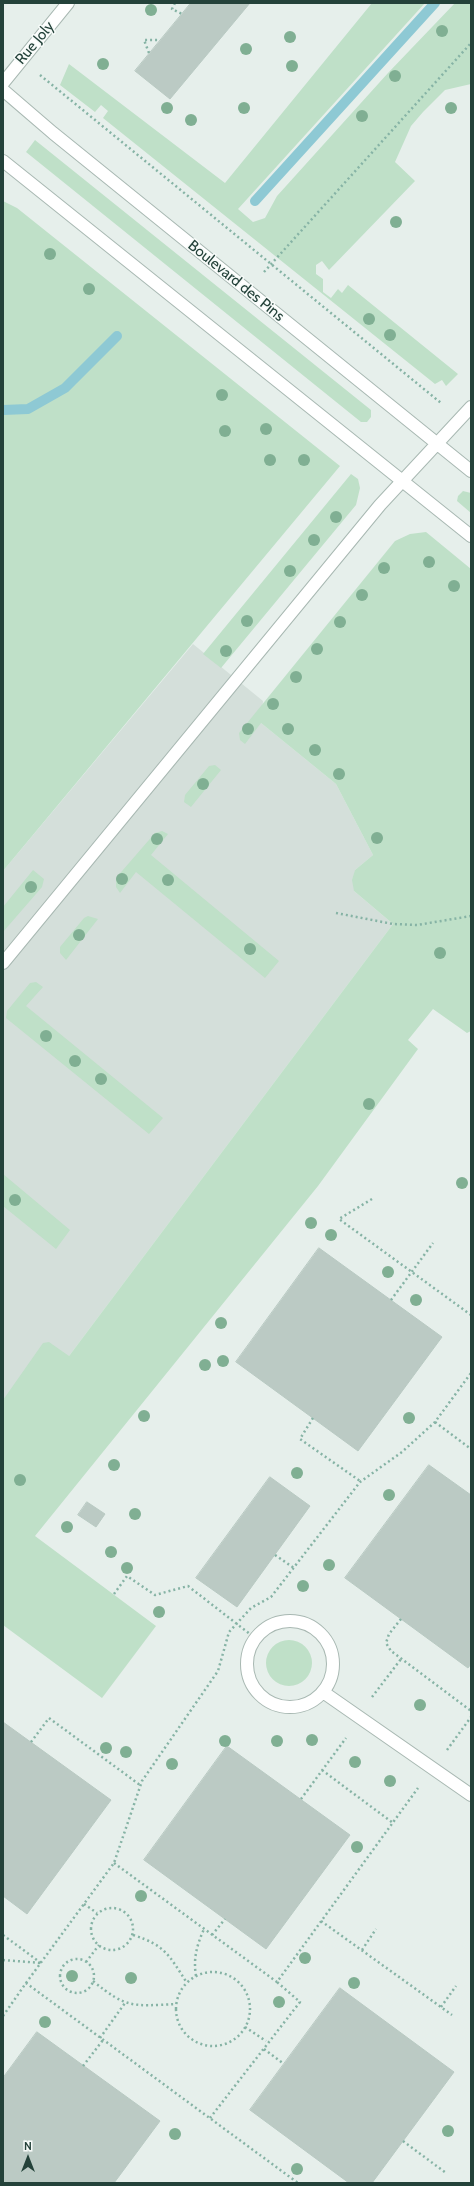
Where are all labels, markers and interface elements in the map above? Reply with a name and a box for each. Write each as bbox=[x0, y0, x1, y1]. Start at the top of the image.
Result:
street label: Rue Joly bbox=[12, 18, 58, 68]
street label: Boulevard des Pins bbox=[184, 237, 288, 325]
north arrow bbox=[8, 2138, 48, 2178]
text: N bbox=[24, 2139, 32, 2153]

